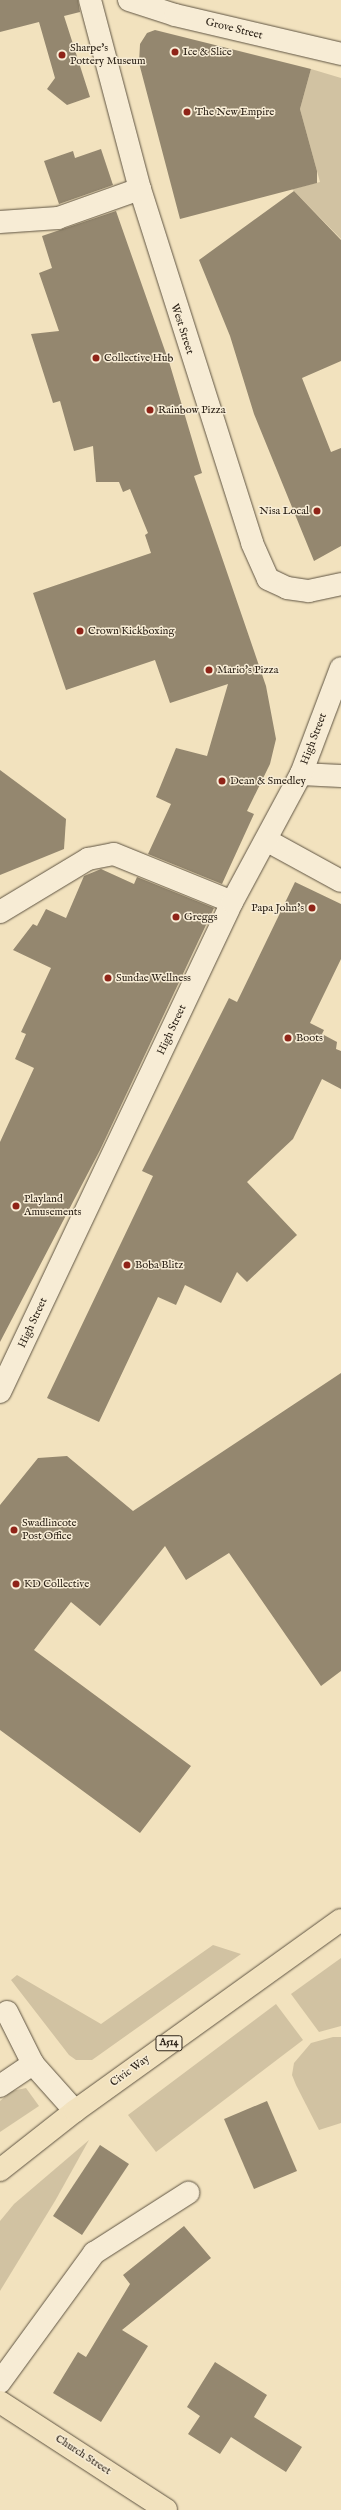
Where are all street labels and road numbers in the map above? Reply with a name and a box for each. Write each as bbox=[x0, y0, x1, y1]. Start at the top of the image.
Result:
street label: Grove Street bbox=[204, 16, 264, 42]
street label: West Street bbox=[168, 302, 196, 356]
street label: High Street bbox=[298, 711, 330, 767]
street label: High Street bbox=[155, 1003, 189, 1057]
street label: High Street bbox=[16, 1296, 50, 1350]
road number: A514 bbox=[155, 2035, 183, 2051]
street label: Civic Way bbox=[108, 2052, 152, 2090]
street label: Church Street bbox=[53, 2432, 113, 2478]

